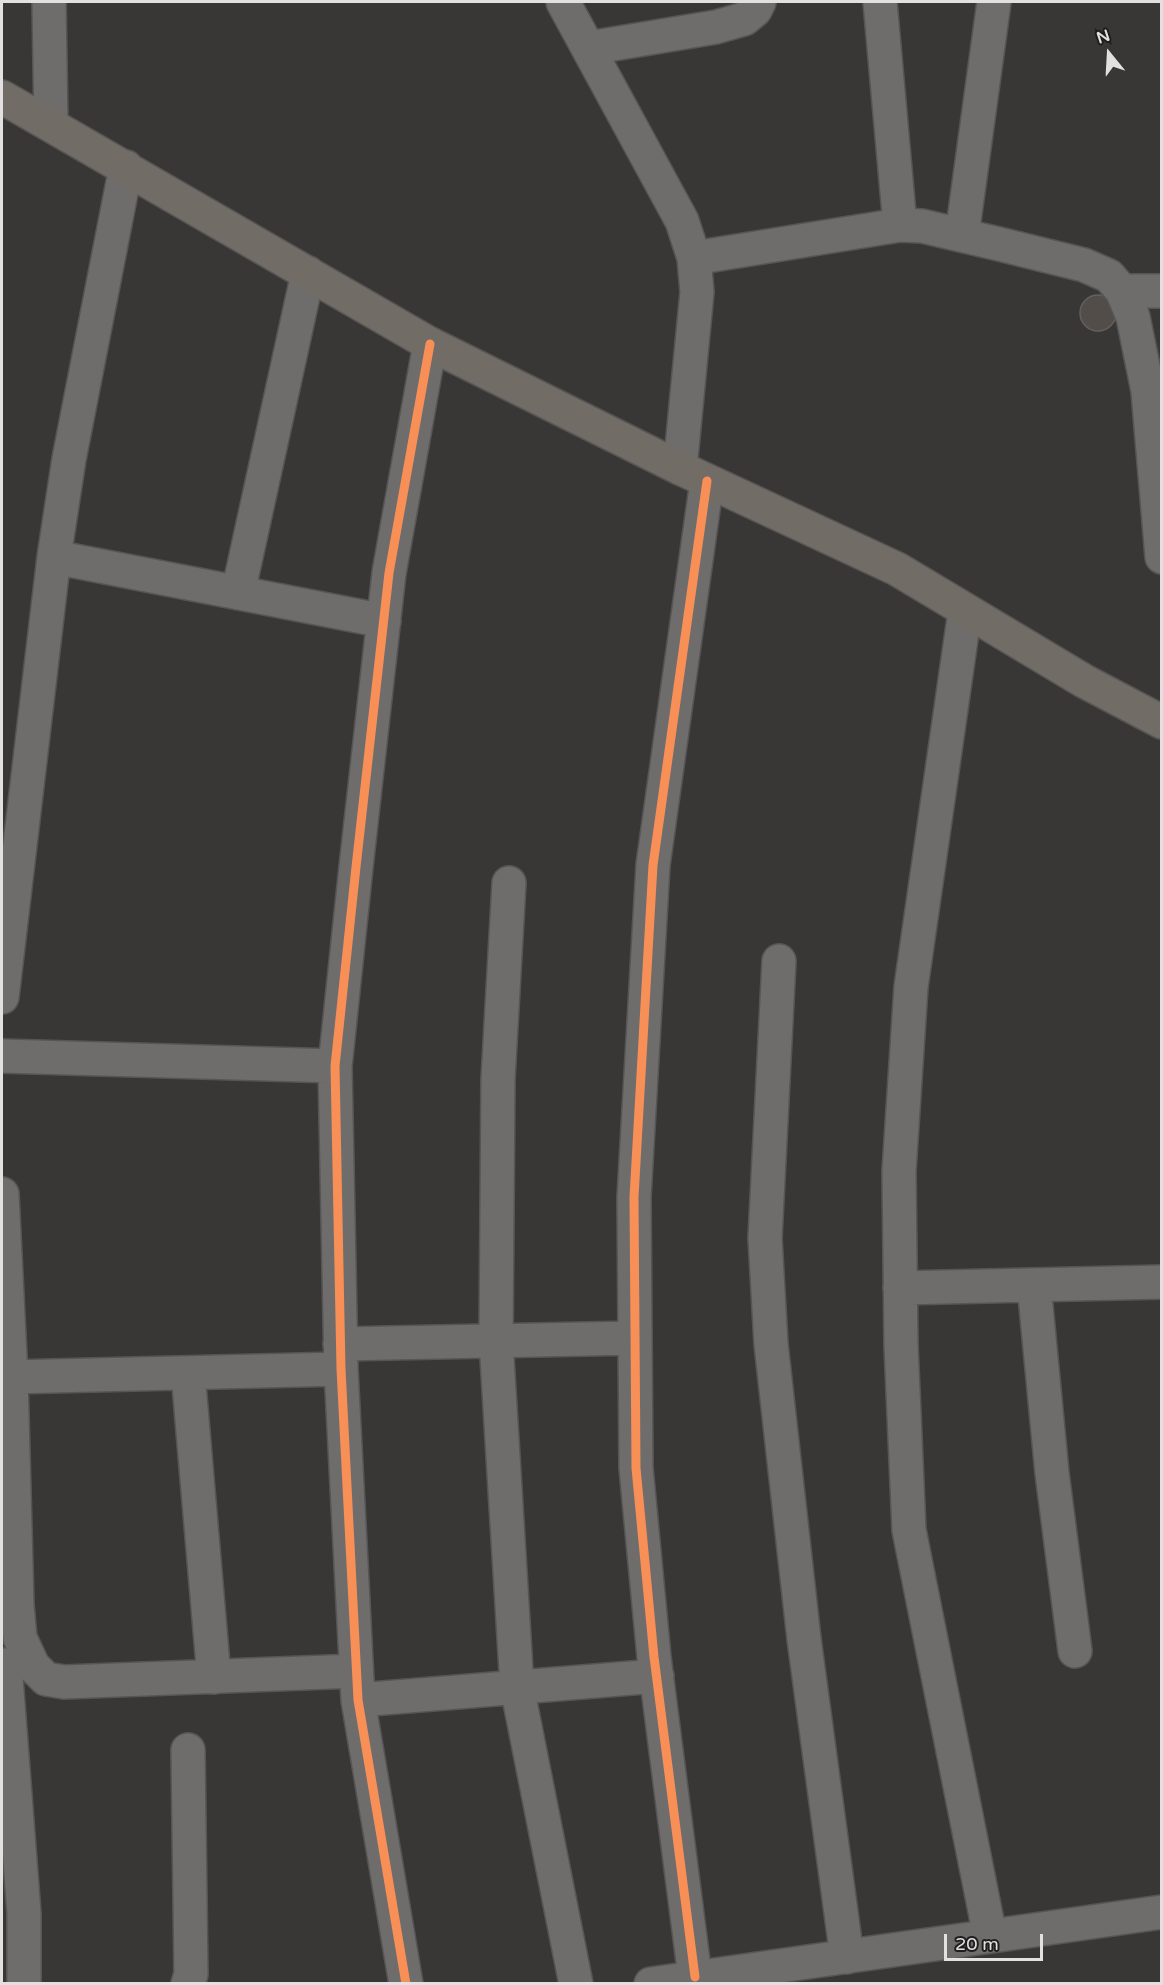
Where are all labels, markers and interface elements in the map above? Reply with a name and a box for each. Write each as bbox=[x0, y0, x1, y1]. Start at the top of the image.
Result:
north arrow bbox=[1079, 24, 1139, 84]
text: N bbox=[1094, 25, 1113, 48]
scale bar bbox=[947, 1922, 1046, 1960]
text: 20 m bbox=[955, 1933, 999, 1955]

